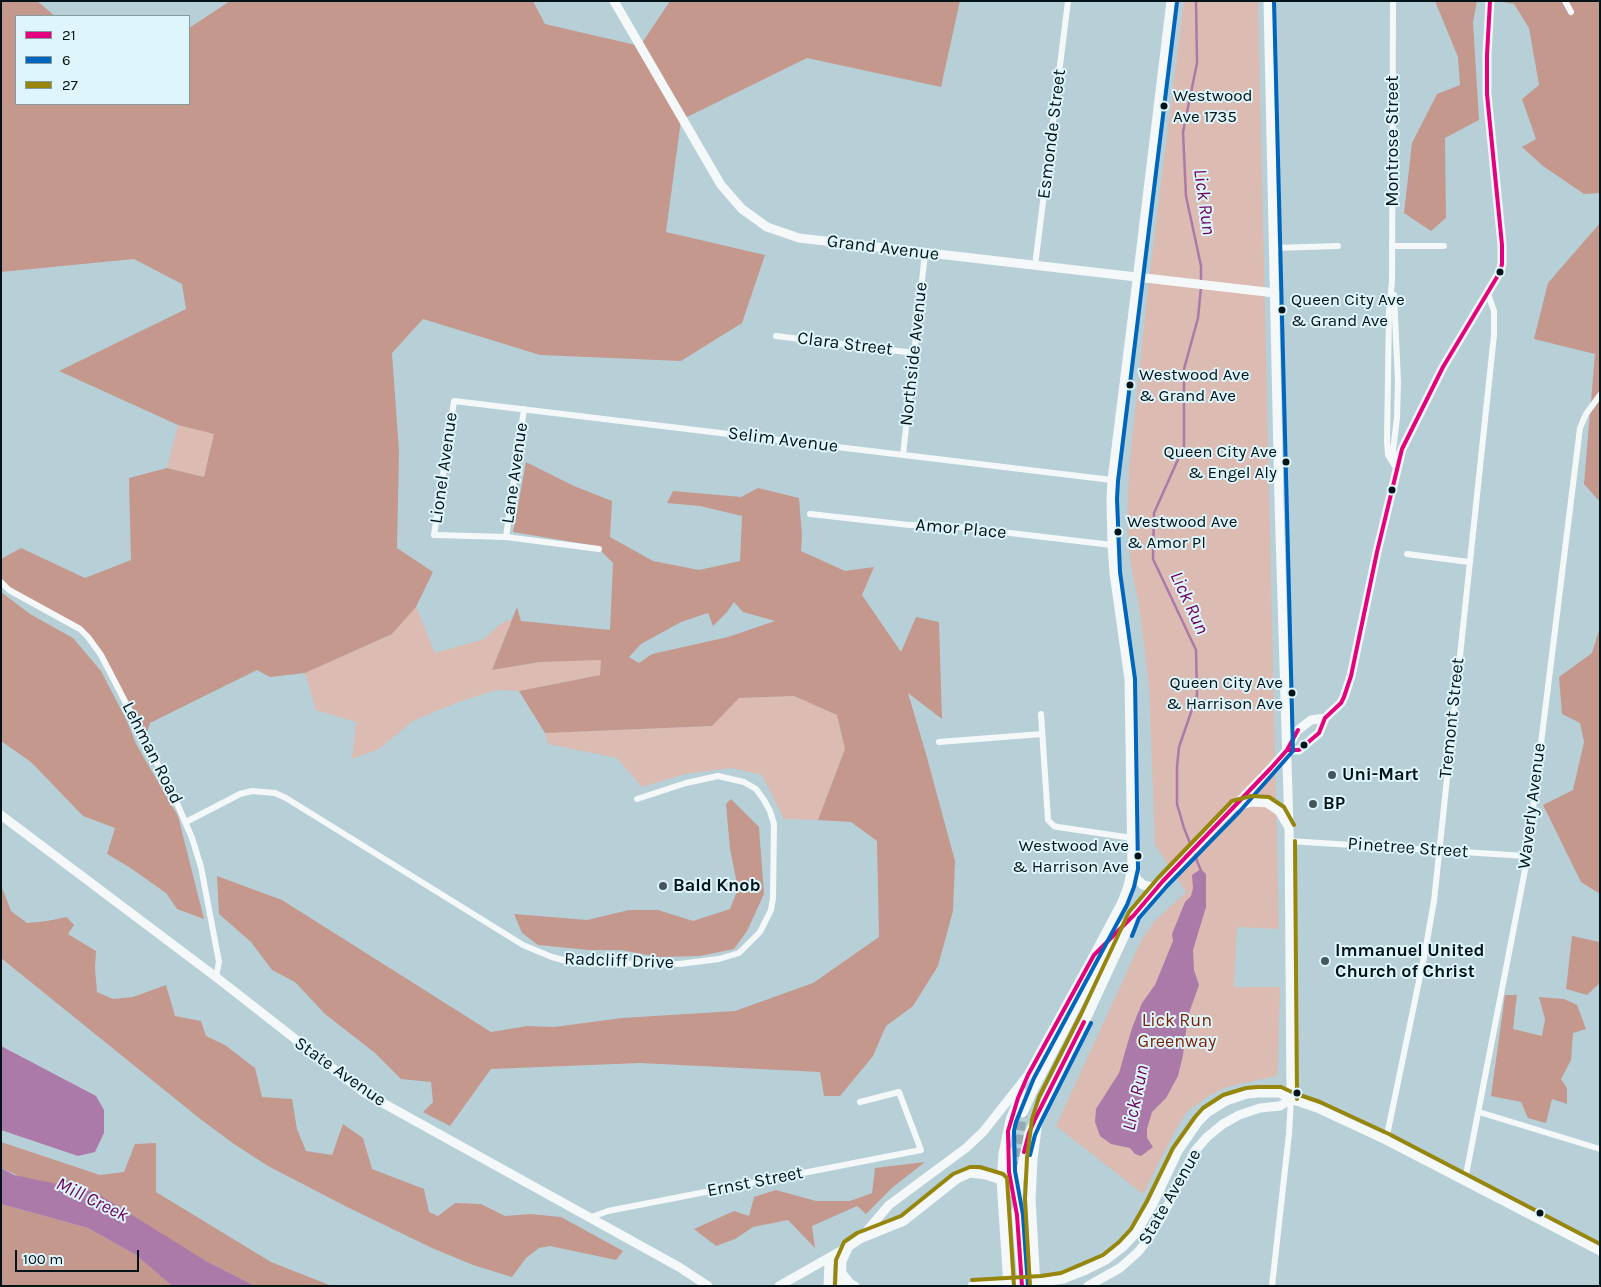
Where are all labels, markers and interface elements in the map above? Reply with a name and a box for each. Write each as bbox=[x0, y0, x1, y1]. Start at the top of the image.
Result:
legend bbox=[15, 15, 190, 105]
text: 21 bbox=[62, 26, 76, 44]
text: 6 bbox=[62, 51, 71, 69]
street label: Esmonde Street bbox=[1033, 68, 1071, 200]
street label: Montrose Street bbox=[1382, 75, 1404, 207]
text: 27 bbox=[62, 76, 78, 94]
place label: Westwood Ave 1735 bbox=[1173, 86, 1253, 126]
marker: Westwood Ave 1735 bbox=[1159, 101, 1169, 111]
water label: Lick Run bbox=[1188, 167, 1220, 237]
street label: Grand Avenue bbox=[826, 230, 940, 266]
unlabelled marker bbox=[1495, 267, 1505, 277]
street label: Northside Avenue bbox=[896, 281, 932, 427]
place label: Queen City Ave & Grand Ave bbox=[1291, 290, 1405, 330]
marker: Queen City Ave & Grand Ave bbox=[1277, 305, 1287, 315]
street label: Clara Street bbox=[796, 327, 894, 361]
place label: Westwood Ave & Grand Ave bbox=[1139, 365, 1249, 405]
marker: Westwood Ave & Grand Ave bbox=[1125, 380, 1135, 390]
street label: Lionel Avenue bbox=[425, 411, 463, 525]
street label: Lane Avenue bbox=[497, 421, 533, 525]
street label: Selim Avenue bbox=[727, 423, 839, 457]
place label: Queen City Ave & Engel Aly bbox=[1163, 442, 1277, 482]
marker: Queen City Ave & Engel Aly bbox=[1281, 457, 1291, 467]
unlabelled marker bbox=[1387, 485, 1397, 495]
place label: Westwood Ave & Amor Pl bbox=[1127, 512, 1237, 552]
street label: Amor Place bbox=[915, 514, 1007, 544]
marker: Westwood Ave & Amor Pl bbox=[1113, 527, 1123, 537]
water label: Lick Run bbox=[1165, 568, 1213, 638]
street label: Tremont Street bbox=[1435, 656, 1469, 780]
place label: Queen City Ave & Harrison Ave bbox=[1166, 673, 1283, 713]
marker: Queen City Ave & Harrison Ave bbox=[1287, 688, 1297, 698]
street label: Lehman Road bbox=[117, 698, 187, 808]
unlabelled marker bbox=[1299, 740, 1309, 750]
street label: Waverly Avenue bbox=[1514, 742, 1550, 870]
place label: Uni-Mart bbox=[1342, 764, 1419, 786]
marker: Uni-Mart bbox=[1326, 769, 1338, 781]
place label: BP bbox=[1323, 793, 1345, 815]
marker: BP bbox=[1307, 798, 1319, 810]
street label: Pinetree Street bbox=[1347, 833, 1469, 863]
place label: Westwood Ave & Harrison Ave bbox=[1012, 836, 1129, 876]
marker: Westwood Ave & Harrison Ave bbox=[1133, 851, 1143, 861]
place label: Bald Knob bbox=[673, 875, 761, 897]
marker: Bald Knob bbox=[657, 880, 669, 892]
place label: Immanuel United Church of Christ bbox=[1335, 940, 1484, 982]
street label: Radcliff Drive bbox=[564, 948, 674, 974]
marker: Immanuel United Church of Christ bbox=[1319, 955, 1331, 967]
park label: Lick Run Greenway bbox=[1138, 1010, 1216, 1052]
street label: State Avenue bbox=[290, 1032, 390, 1112]
water label: Lick Run bbox=[1118, 1063, 1154, 1133]
unlabelled marker bbox=[1292, 1088, 1302, 1098]
street label: State Avenue bbox=[1134, 1145, 1206, 1249]
street label: Ernst Street bbox=[705, 1162, 805, 1202]
water label: Mill Creek bbox=[52, 1173, 132, 1227]
unlabelled marker bbox=[1535, 1208, 1545, 1218]
scale bar bbox=[18, 1240, 141, 1272]
text: 100 m bbox=[23, 1250, 63, 1268]

